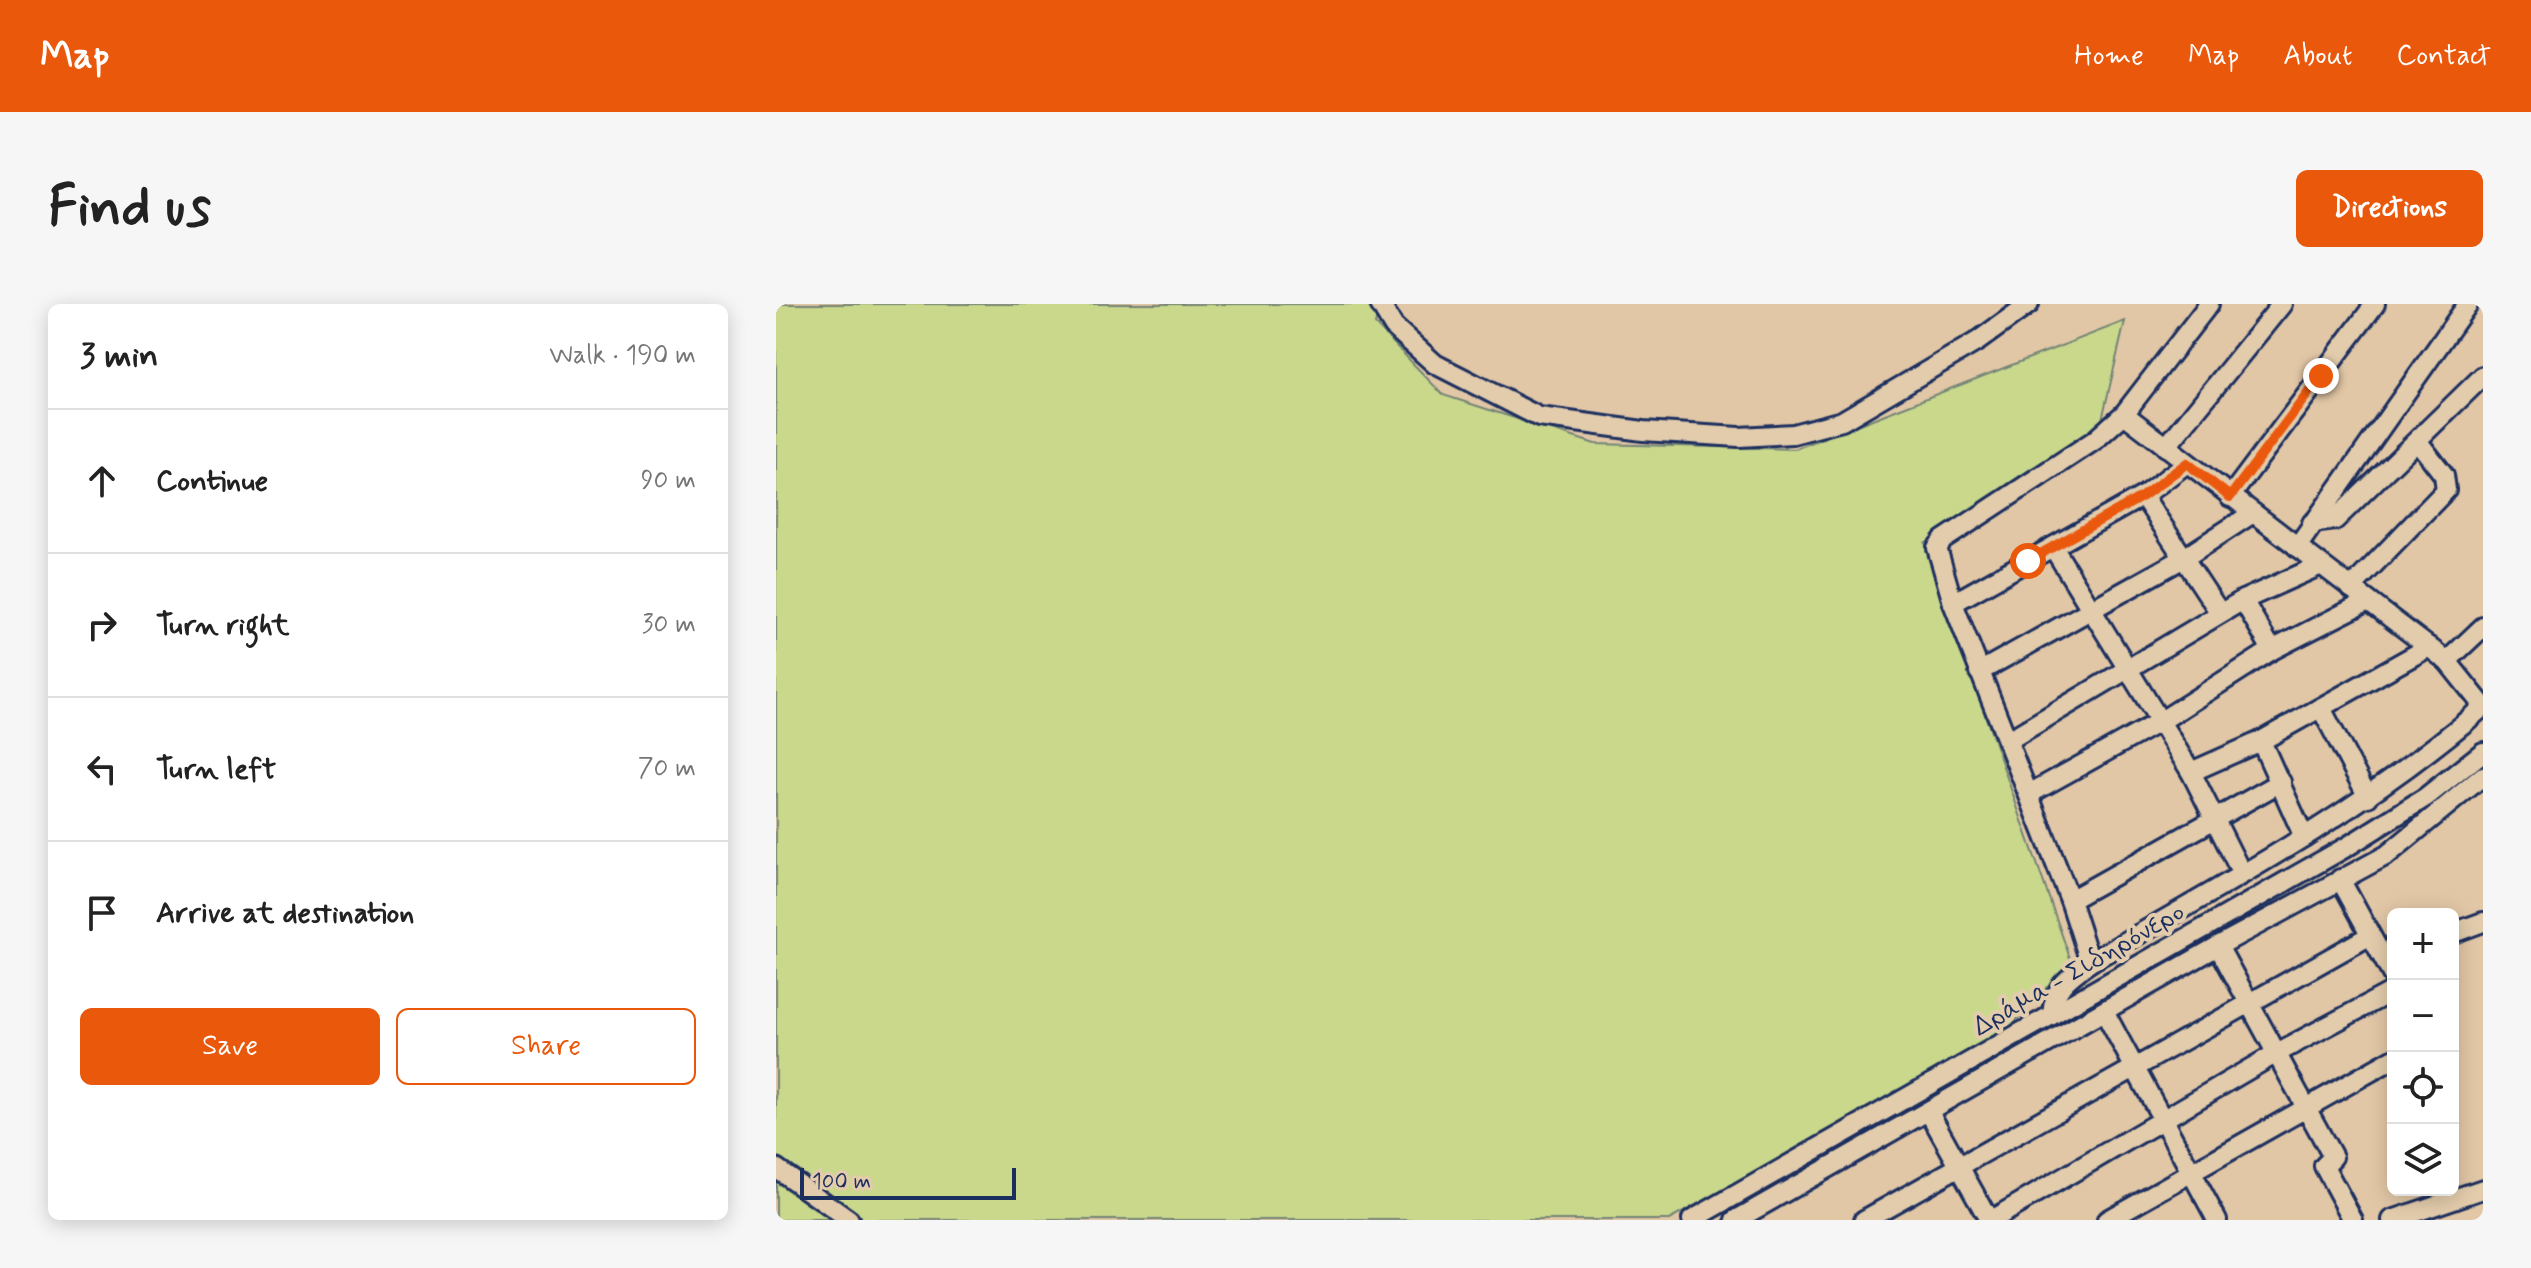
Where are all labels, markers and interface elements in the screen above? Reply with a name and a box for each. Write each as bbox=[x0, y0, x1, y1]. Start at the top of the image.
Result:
text: Map bbox=[40, 32, 110, 81]
text: Home bbox=[2074, 38, 2144, 75]
text: Map bbox=[2188, 38, 2239, 75]
text: About bbox=[2283, 38, 2352, 75]
text: Contact bbox=[2396, 38, 2491, 75]
button: Directions bbox=[2296, 170, 2483, 247]
text: Find us bbox=[48, 172, 211, 245]
text: 3 min bbox=[80, 334, 158, 379]
text: Walk · 190 m bbox=[549, 339, 696, 373]
route end bbox=[2303, 358, 2339, 394]
icon: ahead bbox=[80, 459, 124, 503]
text: Continue bbox=[156, 462, 268, 501]
text: 90 m bbox=[641, 464, 696, 498]
route start bbox=[2010, 543, 2046, 579]
icon: right bbox=[80, 603, 124, 647]
text: Turn right bbox=[156, 606, 289, 645]
text: 30 m bbox=[642, 608, 696, 642]
icon: left bbox=[80, 747, 124, 791]
text: Turn left bbox=[156, 750, 276, 789]
text: 70 m bbox=[638, 752, 696, 786]
icon: arrive bbox=[80, 891, 124, 935]
text: Arrive at destination bbox=[156, 894, 414, 933]
street label: Δράμα - Σιδηρόνερο bbox=[1967, 895, 2191, 1045]
map controls bbox=[2387, 908, 2459, 1196]
button: + bbox=[2387, 908, 2459, 980]
button: − bbox=[2387, 980, 2459, 1052]
button: Save bbox=[80, 1008, 380, 1085]
button: Share bbox=[396, 1008, 696, 1085]
button: locate bbox=[2387, 1052, 2459, 1124]
button: layers bbox=[2387, 1124, 2459, 1196]
scale bar bbox=[800, 1164, 1016, 1200]
text: 100 m bbox=[812, 1168, 871, 1196]

